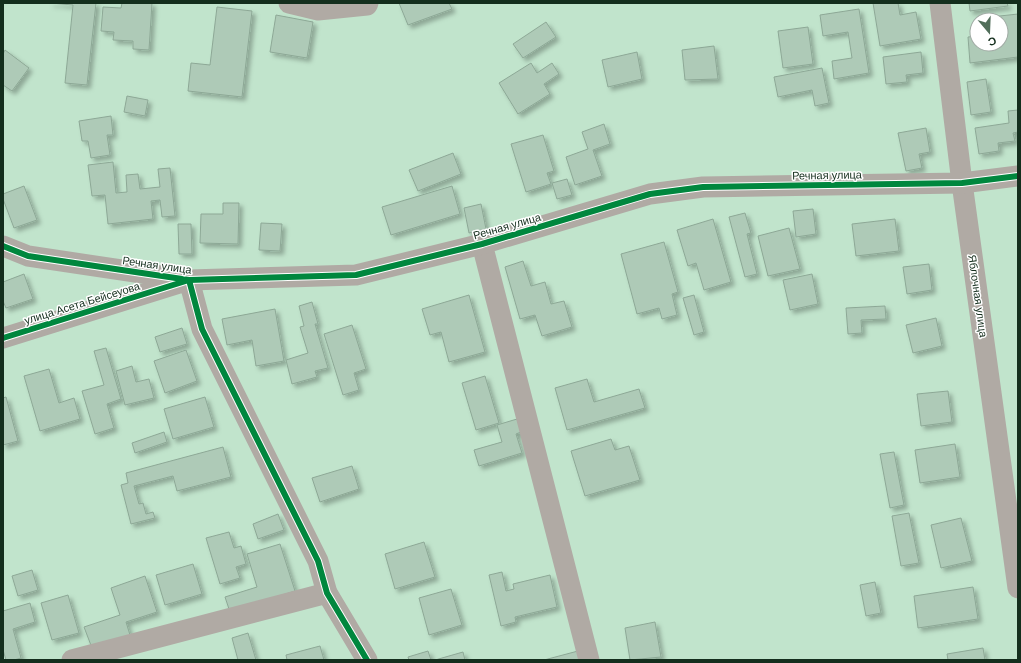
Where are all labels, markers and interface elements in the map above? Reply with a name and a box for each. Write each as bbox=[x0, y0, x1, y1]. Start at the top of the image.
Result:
north arrow bbox=[969, 12, 1009, 52]
text: С bbox=[986, 34, 998, 48]
street label: Речная улица bbox=[792, 168, 863, 182]
street label: Речная улица bbox=[472, 210, 543, 241]
street label: Речная улица bbox=[122, 254, 193, 276]
street label: Яблочная улица bbox=[966, 254, 990, 339]
street label: улица Асета Бейсеуова bbox=[23, 279, 142, 326]

